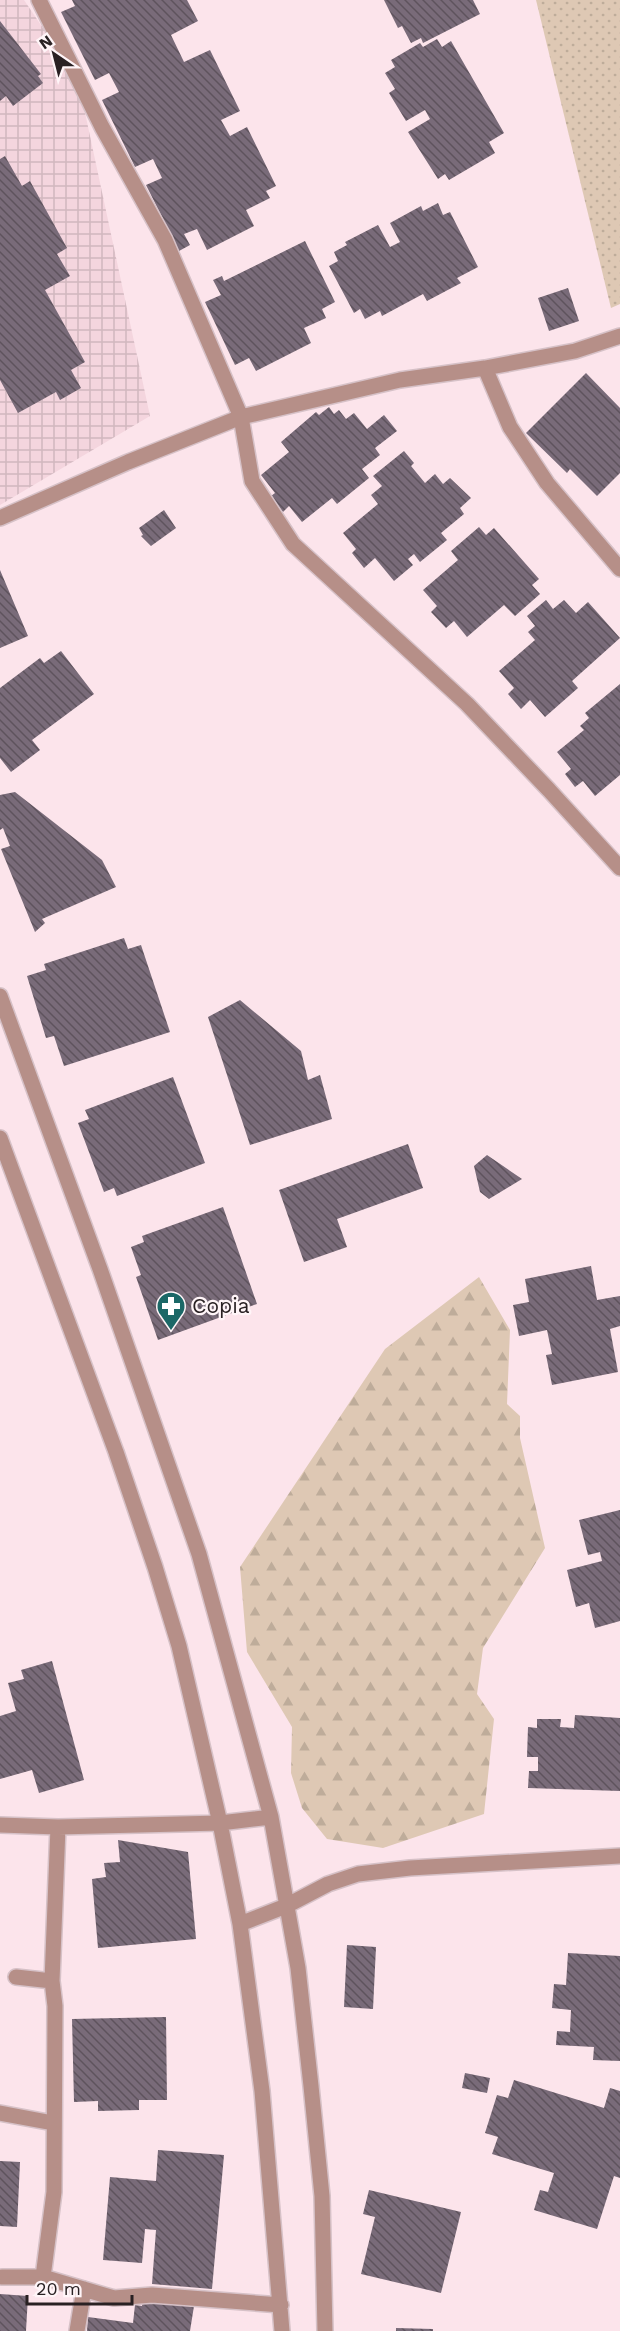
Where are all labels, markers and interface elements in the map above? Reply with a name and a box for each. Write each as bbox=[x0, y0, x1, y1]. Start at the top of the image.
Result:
north arrow bbox=[24, 24, 84, 84]
text: N bbox=[35, 31, 56, 53]
pharmacy icon: Copia bbox=[155, 1290, 187, 1332]
place label: Copia bbox=[192, 1293, 250, 1318]
scale bar bbox=[27, 2268, 132, 2306]
text: 20 m bbox=[36, 2278, 81, 2299]

